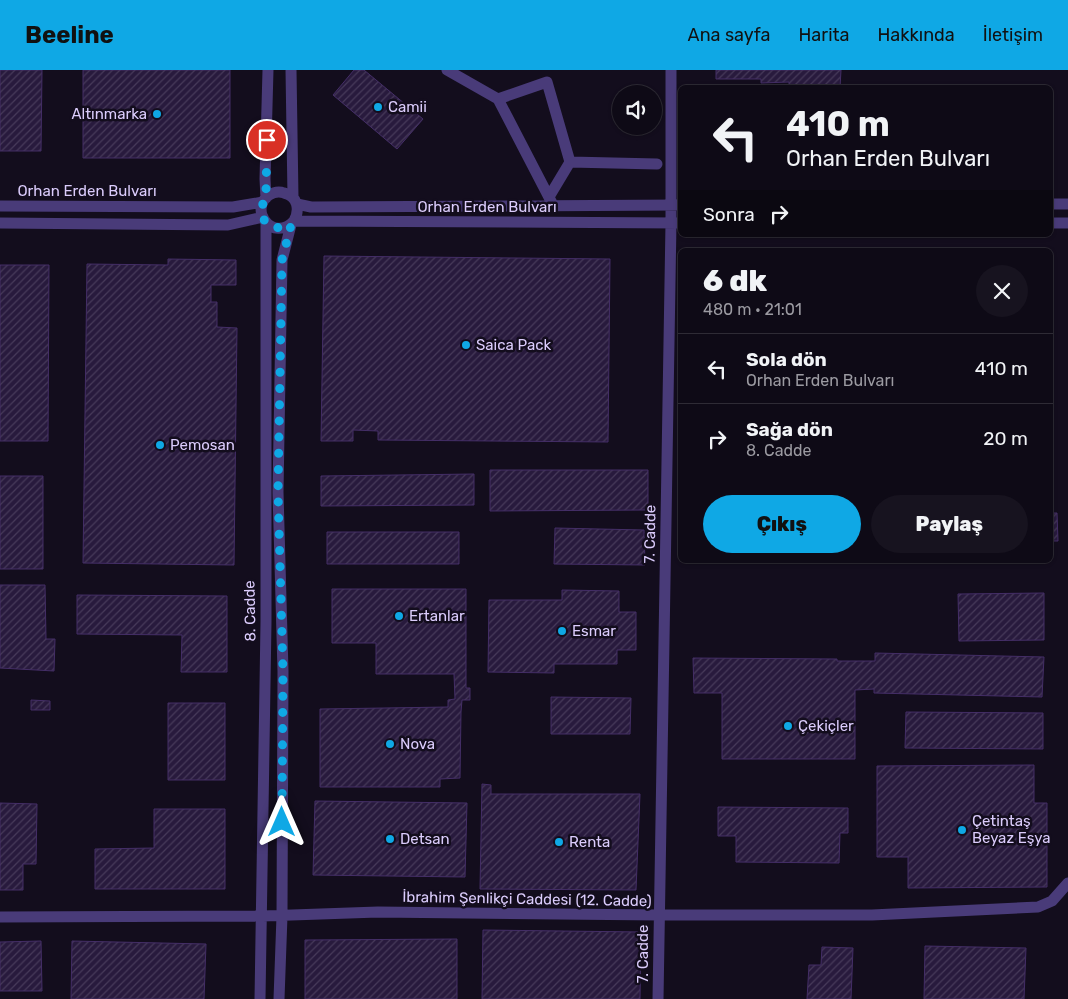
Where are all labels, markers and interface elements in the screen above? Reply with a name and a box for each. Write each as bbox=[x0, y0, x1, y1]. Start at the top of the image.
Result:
text: Beeline bbox=[25, 21, 114, 49]
text: Ana sayfa bbox=[688, 24, 771, 46]
text: Harita bbox=[799, 24, 849, 46]
text: Hakkında bbox=[877, 24, 955, 46]
text: İletişim bbox=[983, 24, 1043, 46]
map controls bbox=[612, 85, 662, 135]
button: sound bbox=[612, 85, 662, 135]
place label: Camii bbox=[388, 98, 427, 116]
marker: Camii bbox=[372, 101, 384, 113]
text: 410 m bbox=[786, 103, 890, 145]
place label: Altınmarka bbox=[72, 105, 147, 123]
icon: left bbox=[703, 105, 768, 170]
marker: Altınmarka bbox=[151, 108, 163, 120]
pin bbox=[246, 119, 288, 161]
icon: arrive bbox=[253, 126, 281, 154]
text: Orhan Erden Bulvarı bbox=[786, 145, 990, 172]
street label: Orhan Erden Bulvarı bbox=[17, 182, 157, 200]
street label: Orhan Erden Bulvarı bbox=[417, 198, 557, 216]
icon: right bbox=[765, 200, 793, 228]
text: Sonra bbox=[703, 203, 755, 226]
text: 6 dk bbox=[703, 263, 767, 299]
button: close bbox=[976, 265, 1028, 317]
text: 480 m · 21:01 bbox=[703, 300, 802, 319]
place label: Saica Pack bbox=[476, 336, 552, 354]
marker: Saica Pack bbox=[460, 339, 472, 351]
text: Sola dön bbox=[746, 348, 827, 371]
icon: left bbox=[703, 355, 731, 383]
text: 410 m bbox=[975, 357, 1028, 380]
text: Orhan Erden Bulvarı bbox=[746, 371, 894, 390]
text: Sağa dön bbox=[746, 418, 833, 441]
icon: right bbox=[703, 425, 731, 453]
text: 20 m bbox=[983, 427, 1028, 450]
place label: Pemosan bbox=[170, 436, 235, 454]
marker: Pemosan bbox=[154, 439, 166, 451]
text: 8. Cadde bbox=[746, 441, 811, 460]
button: Çıkış bbox=[703, 495, 861, 553]
button: Paylaş bbox=[871, 495, 1028, 553]
street label: 7. Cadde bbox=[640, 504, 660, 564]
street label: 8. Cadde bbox=[240, 580, 260, 642]
place label: Ertanlar bbox=[409, 607, 465, 625]
marker: Ertanlar bbox=[393, 610, 405, 622]
place label: Esmar bbox=[572, 622, 616, 640]
marker: Esmar bbox=[556, 625, 568, 637]
place label: Çekiçler bbox=[798, 717, 854, 735]
marker: Çekiçler bbox=[782, 720, 794, 732]
place label: Nova bbox=[400, 735, 435, 753]
marker: Nova bbox=[384, 738, 396, 750]
position arrow bbox=[255, 795, 307, 847]
place label: Çetintaş Beyaz Eşya bbox=[972, 812, 1050, 847]
marker: Çetintaş Beyaz Eşya bbox=[956, 824, 968, 836]
place label: Detsan bbox=[400, 830, 450, 848]
marker: Detsan bbox=[384, 833, 396, 845]
place label: Renta bbox=[569, 833, 610, 851]
marker: Renta bbox=[553, 836, 565, 848]
street label: İbrahim Şenlikçi Caddesi (12. Cadde) bbox=[402, 888, 652, 910]
street label: 7. Cadde bbox=[634, 925, 652, 983]

